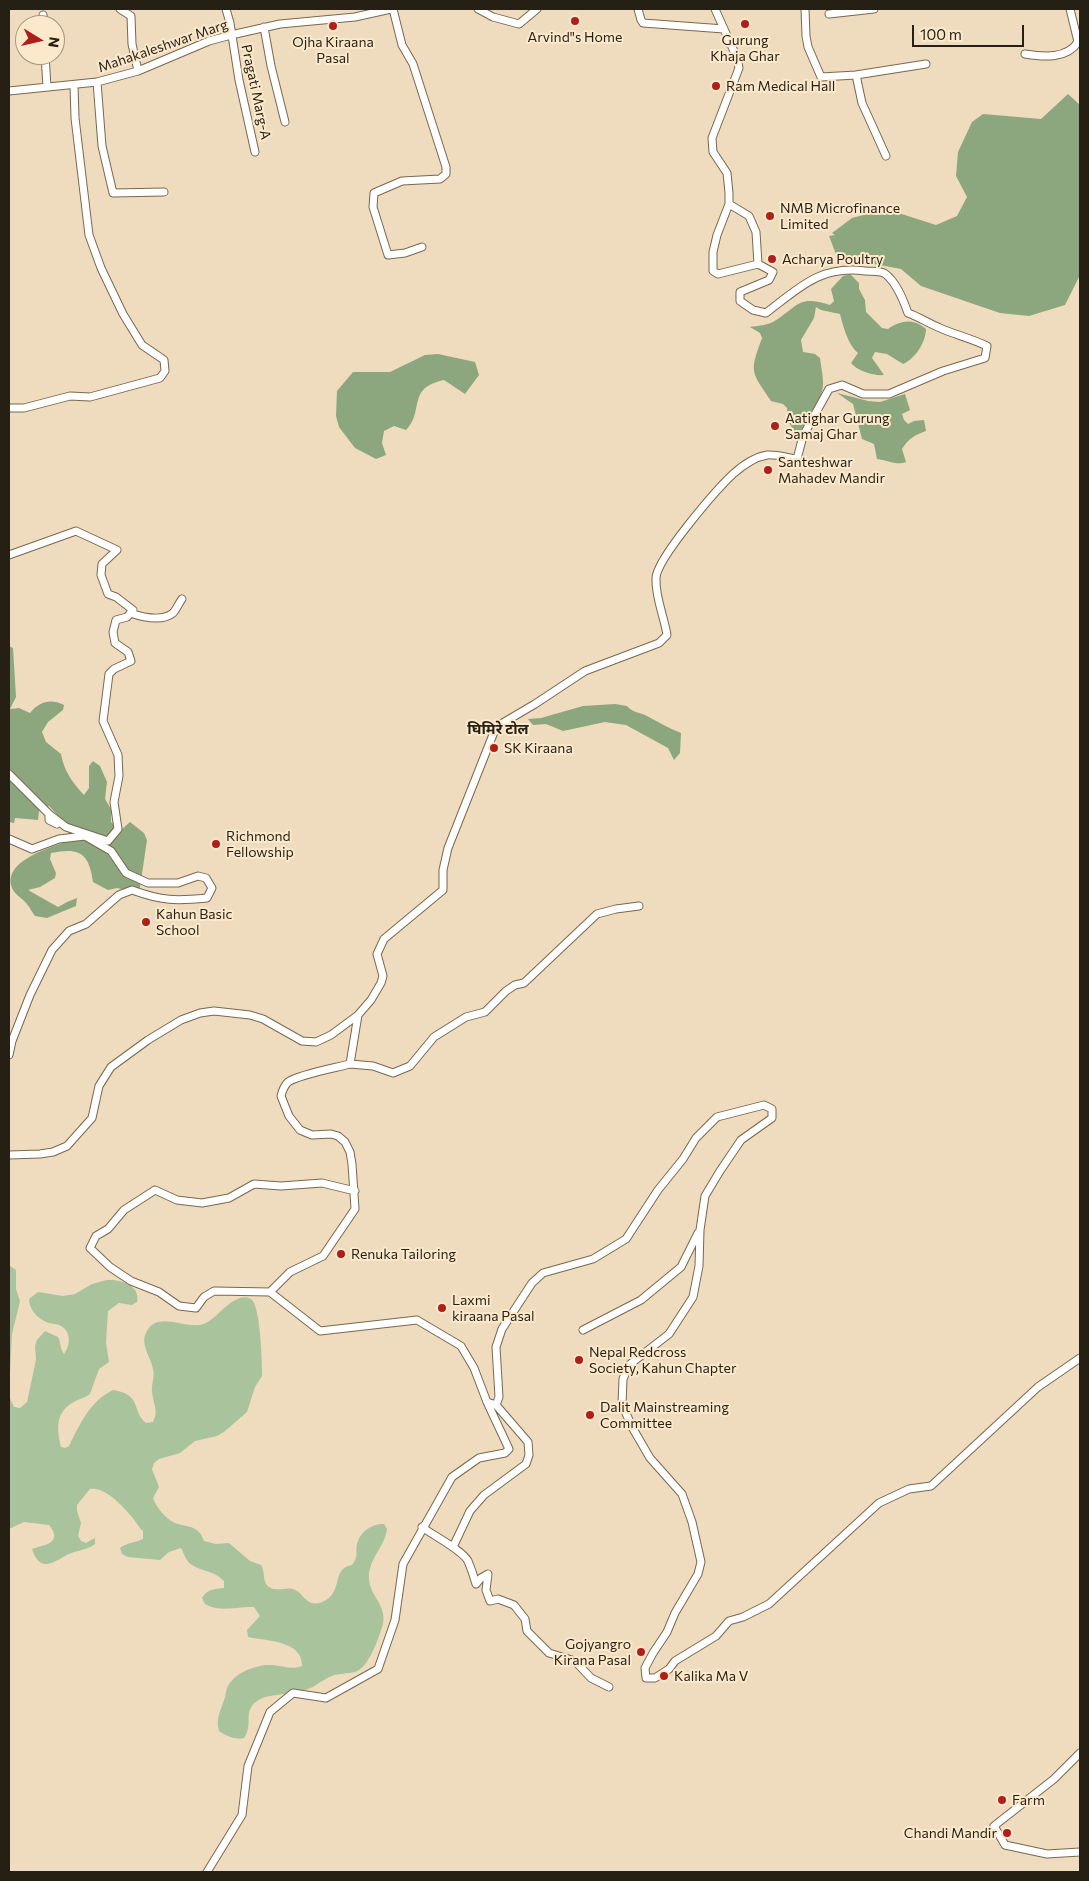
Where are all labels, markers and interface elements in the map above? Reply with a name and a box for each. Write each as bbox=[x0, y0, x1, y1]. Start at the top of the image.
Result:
north arrow bbox=[15, 15, 65, 65]
marker: Arvind"s Home bbox=[569, 15, 581, 27]
scale bar bbox=[914, 15, 1026, 47]
street label: Mahakaleshwar Marg bbox=[96, 16, 230, 76]
marker: Gurung Khaja Ghar bbox=[739, 18, 751, 30]
marker: Ojha Kiraana Pasal bbox=[327, 20, 339, 32]
text: 100 m bbox=[920, 25, 962, 43]
place label: Arvind"s Home bbox=[528, 29, 622, 45]
place label: Gurung Khaja Ghar bbox=[710, 32, 780, 64]
place label: Ojha Kiraana Pasal bbox=[292, 34, 374, 66]
text: N bbox=[45, 36, 64, 49]
street label: Pragati Marg-A bbox=[238, 43, 274, 141]
place label: Ram Medical Hall bbox=[726, 78, 835, 94]
marker: Ram Medical Hall bbox=[710, 80, 722, 92]
place label: NMB Microfinance Limited bbox=[780, 200, 900, 232]
marker: NMB Microfinance Limited bbox=[764, 210, 776, 222]
place label: Acharya Poultry bbox=[782, 251, 883, 267]
marker: Acharya Poultry bbox=[766, 253, 778, 265]
place label: Aatighar Gurung Samaj Ghar bbox=[785, 410, 889, 442]
marker: Aatighar Gurung Samaj Ghar bbox=[769, 420, 781, 432]
place label: Santeshwar Mahadev Mandir bbox=[778, 454, 885, 487]
marker: Santeshwar Mahadev Mandir bbox=[762, 464, 774, 476]
district label: घिमिरे टोल bbox=[467, 720, 529, 738]
place label: SK Kiraana bbox=[504, 740, 573, 756]
marker: SK Kiraana bbox=[488, 742, 500, 754]
place label: Richmond Fellowship bbox=[226, 828, 294, 860]
marker: Richmond Fellowship bbox=[210, 838, 222, 850]
place label: Kahun Basic School bbox=[156, 906, 233, 939]
marker: Kahun Basic School bbox=[140, 916, 152, 928]
place label: Renuka Tailoring bbox=[351, 1246, 456, 1262]
marker: Renuka Tailoring bbox=[335, 1248, 347, 1260]
place label: Laxmi kiraana Pasal bbox=[452, 1292, 535, 1324]
marker: Laxmi kiraana Pasal bbox=[436, 1302, 448, 1314]
place label: Nepal Redcross Society, Kahun Chapter bbox=[589, 1344, 737, 1376]
marker: Nepal Redcross Society, Kahun Chapter bbox=[573, 1354, 585, 1366]
place label: Dalit Mainstreaming Committee bbox=[600, 1399, 729, 1431]
marker: Dalit Mainstreaming Committee bbox=[584, 1409, 596, 1421]
place label: Gojyangro Kirana Pasal bbox=[554, 1636, 631, 1668]
marker: Gojyangro Kirana Pasal bbox=[635, 1646, 647, 1658]
place label: Kalika Ma V bbox=[674, 1668, 748, 1684]
marker: Kalika Ma V bbox=[658, 1670, 670, 1682]
place label: Farm bbox=[1012, 1792, 1045, 1808]
marker: Farm bbox=[996, 1794, 1008, 1806]
place label: Chandi Mandir bbox=[904, 1825, 997, 1841]
marker: Chandi Mandir bbox=[1001, 1827, 1013, 1839]

